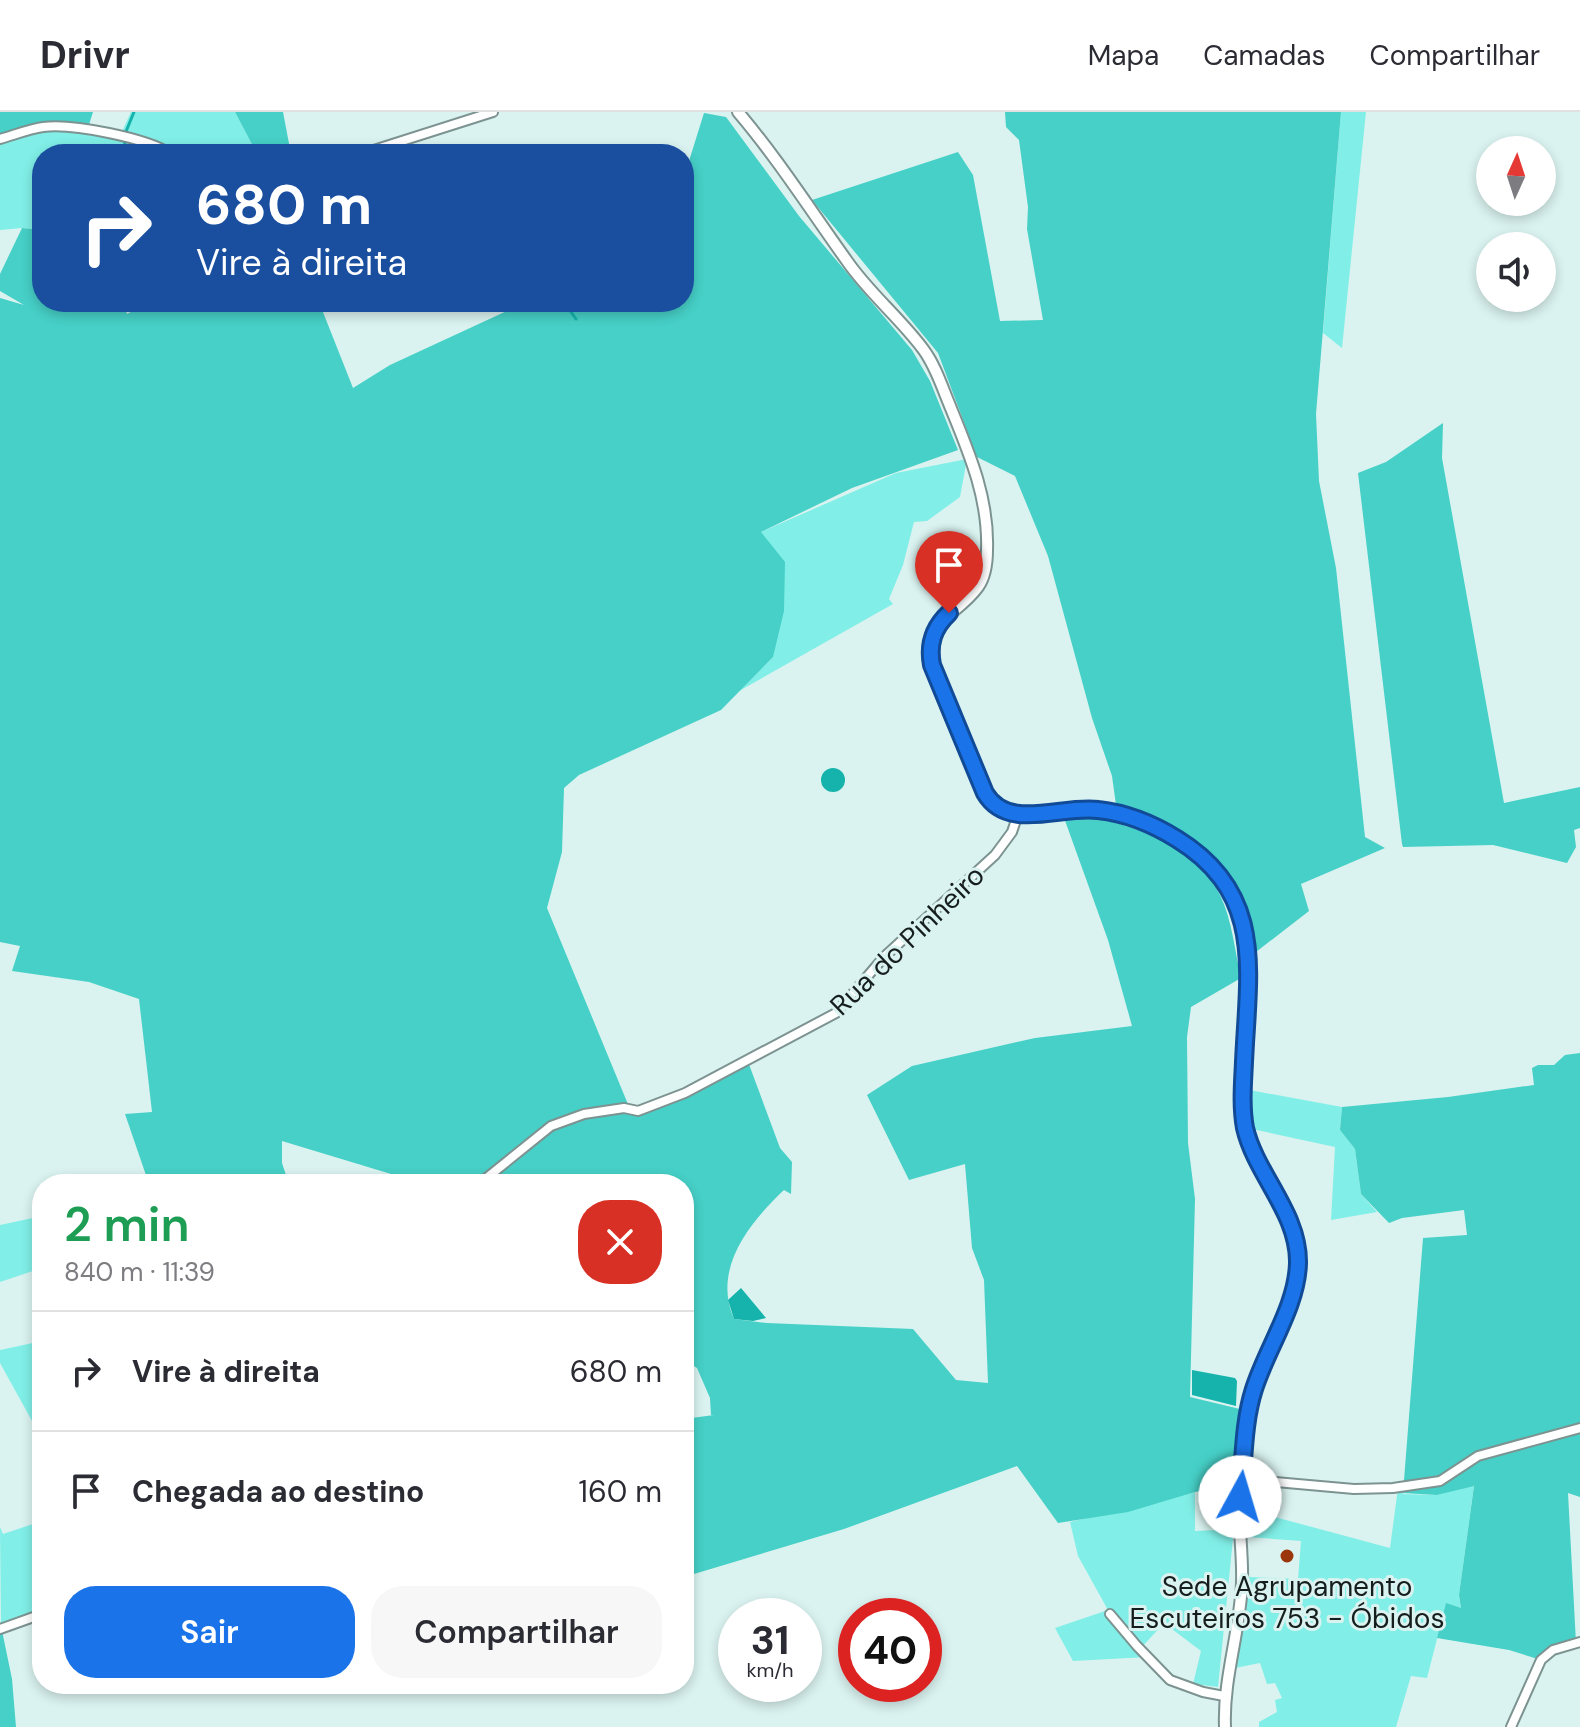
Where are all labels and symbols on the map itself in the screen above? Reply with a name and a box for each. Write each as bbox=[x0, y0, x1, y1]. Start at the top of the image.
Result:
north arrow bbox=[1476, 136, 1556, 216]
pin bbox=[915, 531, 983, 613]
street label: Rua do Pinheiro bbox=[822, 857, 993, 1024]
position arrow bbox=[1198, 1455, 1282, 1539]
marker: Sede Agrupamento Escuteiros 753 - Óbidos bbox=[1278, 1547, 1296, 1565]
place label: Sede Agrupamento Escuteiros 753 - Óbidos bbox=[1129, 1568, 1445, 1637]
speed limit sign: 40 bbox=[838, 1598, 942, 1702]

